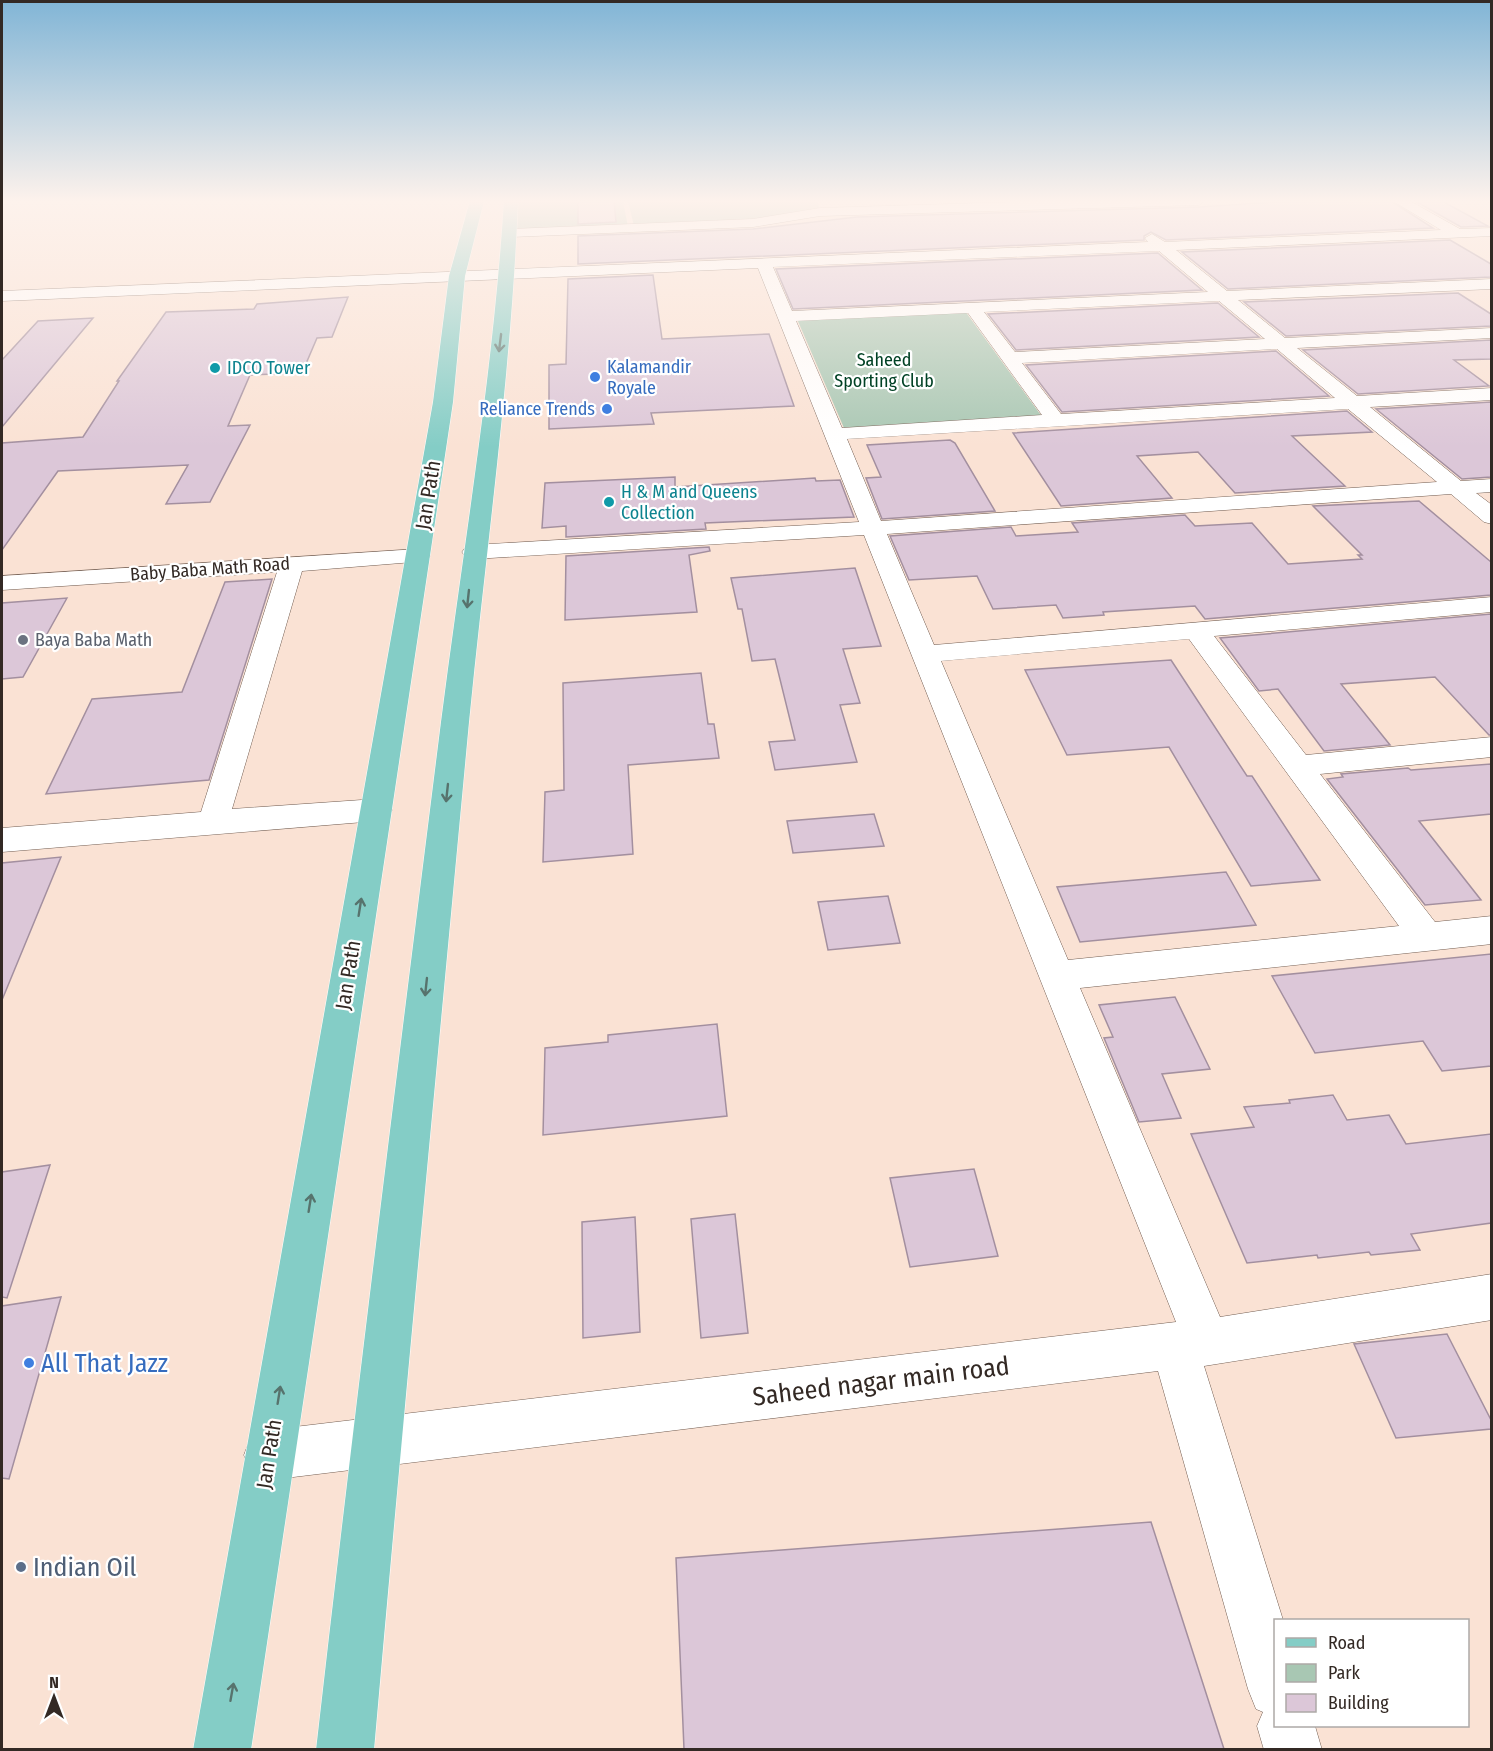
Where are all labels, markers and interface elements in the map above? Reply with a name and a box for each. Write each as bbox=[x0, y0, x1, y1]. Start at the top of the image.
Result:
one-way arrow bbox=[494, 333, 505, 353]
park label: Saheed Sporting Club bbox=[834, 349, 934, 392]
place label: Kalamandir Royale bbox=[607, 356, 692, 399]
place label: IDCO Tower bbox=[227, 357, 311, 379]
marker: IDCO Tower bbox=[208, 361, 222, 375]
marker: Kalamandir Royale bbox=[588, 370, 602, 384]
place label: Reliance Trends bbox=[479, 398, 595, 420]
marker: Reliance Trends bbox=[600, 402, 614, 416]
street label: Jan Path bbox=[410, 458, 446, 532]
place label: H & M and Queens Collection bbox=[621, 481, 758, 524]
marker: H & M and Queens Collection bbox=[602, 495, 616, 509]
street label: Baby Baba Math Road bbox=[129, 552, 291, 586]
one-way arrow bbox=[463, 589, 474, 609]
place label: Baya Baba Math bbox=[35, 629, 152, 651]
marker: Baya Baba Math bbox=[16, 633, 30, 647]
one-way arrow bbox=[441, 783, 452, 803]
one-way arrow bbox=[355, 898, 366, 918]
street label: Jan Path bbox=[330, 938, 366, 1012]
one-way arrow bbox=[420, 977, 431, 996]
one-way arrow bbox=[305, 1194, 316, 1213]
place label: All That Jazz bbox=[41, 1348, 168, 1379]
street label: Saheed nagar main road bbox=[751, 1350, 1011, 1413]
marker: All That Jazz bbox=[22, 1356, 36, 1370]
one-way arrow bbox=[273, 1386, 284, 1406]
street label: Jan Path bbox=[251, 1417, 287, 1491]
place label: Indian Oil bbox=[33, 1552, 136, 1583]
marker: Indian Oil bbox=[14, 1560, 28, 1574]
legend bbox=[1274, 1619, 1469, 1727]
text: Road bbox=[1328, 1632, 1365, 1654]
text: Park bbox=[1328, 1662, 1361, 1684]
north arrow bbox=[24, 1667, 84, 1727]
text: N bbox=[49, 1673, 59, 1692]
one-way arrow bbox=[227, 1683, 238, 1702]
text: Building bbox=[1328, 1692, 1389, 1714]

